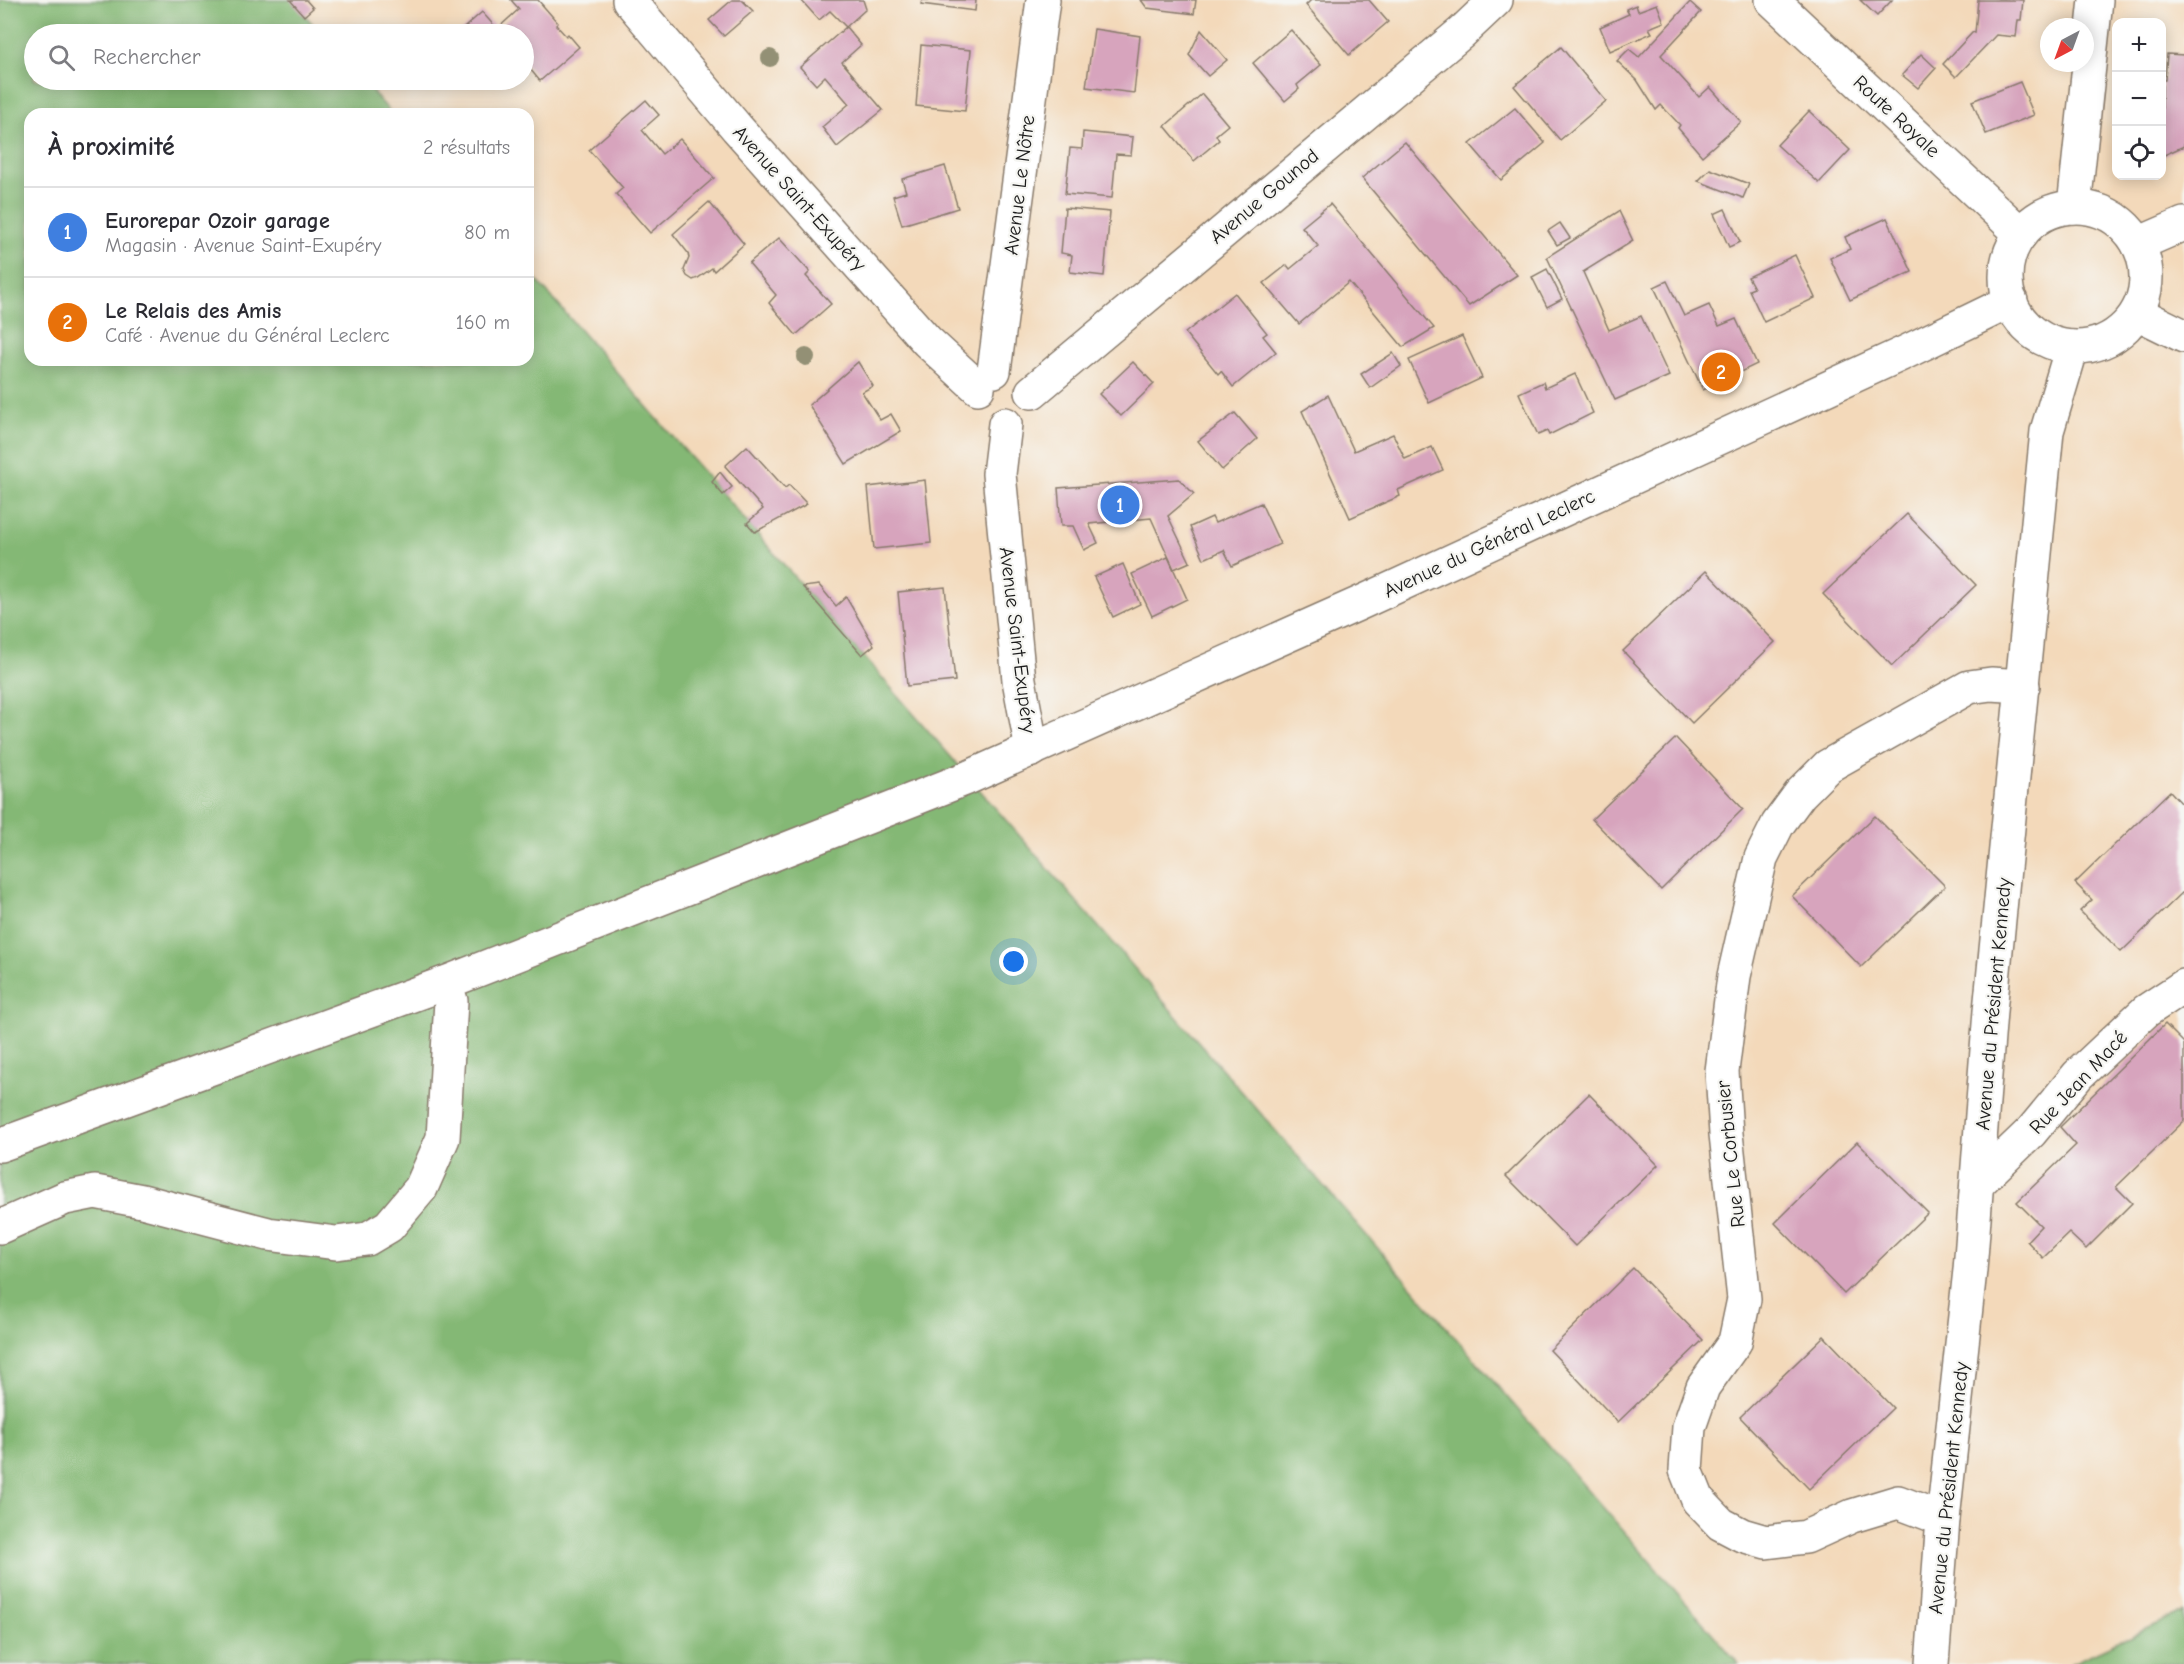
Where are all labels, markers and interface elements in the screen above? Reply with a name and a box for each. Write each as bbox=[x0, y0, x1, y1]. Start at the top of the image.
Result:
north arrow bbox=[2040, 18, 2094, 72]
map controls bbox=[2112, 18, 2166, 180]
button: + bbox=[2112, 18, 2166, 72]
search box bbox=[24, 24, 534, 90]
icon: search bbox=[45, 41, 78, 74]
text: Rechercher bbox=[93, 44, 201, 70]
street label: Route Royale bbox=[1849, 70, 1945, 162]
button: − bbox=[2112, 72, 2166, 126]
street label: Avenue Le Nôtre bbox=[1000, 114, 1039, 256]
street label: Avenue Saint-Exupéry bbox=[728, 121, 871, 276]
button: locate bbox=[2112, 126, 2166, 180]
text: À proximité bbox=[48, 132, 175, 162]
text: 2 résultats bbox=[423, 136, 510, 159]
street label: Avenue Gounod bbox=[1205, 144, 1323, 249]
text: Eurorepar Ozoir garage bbox=[105, 208, 330, 234]
text: 1 bbox=[64, 221, 71, 244]
text: 80 m bbox=[464, 221, 510, 244]
text: Magasin · Avenue Saint-Exupéry bbox=[105, 234, 381, 257]
text: Le Relais des Amis bbox=[105, 298, 281, 324]
text: 2 bbox=[63, 311, 72, 334]
text: 160 m bbox=[456, 311, 510, 334]
text: Café · Avenue du Général Leclerc bbox=[105, 324, 390, 347]
pin: 2 bbox=[1702, 350, 1740, 394]
pin: 1 bbox=[1100, 482, 1140, 528]
street label: Avenue du Général Leclerc bbox=[1380, 484, 1599, 603]
street label: Avenue Saint-Exupéry bbox=[995, 546, 1040, 735]
street label: Avenue du Président Kennedy bbox=[1971, 877, 2016, 1131]
your location bbox=[999, 947, 1028, 976]
street label: Rue Jean Macé bbox=[2025, 1026, 2132, 1139]
street label: Rue Le Corbusier bbox=[1711, 1079, 1750, 1229]
street label: Avenue du Président Kennedy bbox=[1924, 1361, 1973, 1615]

